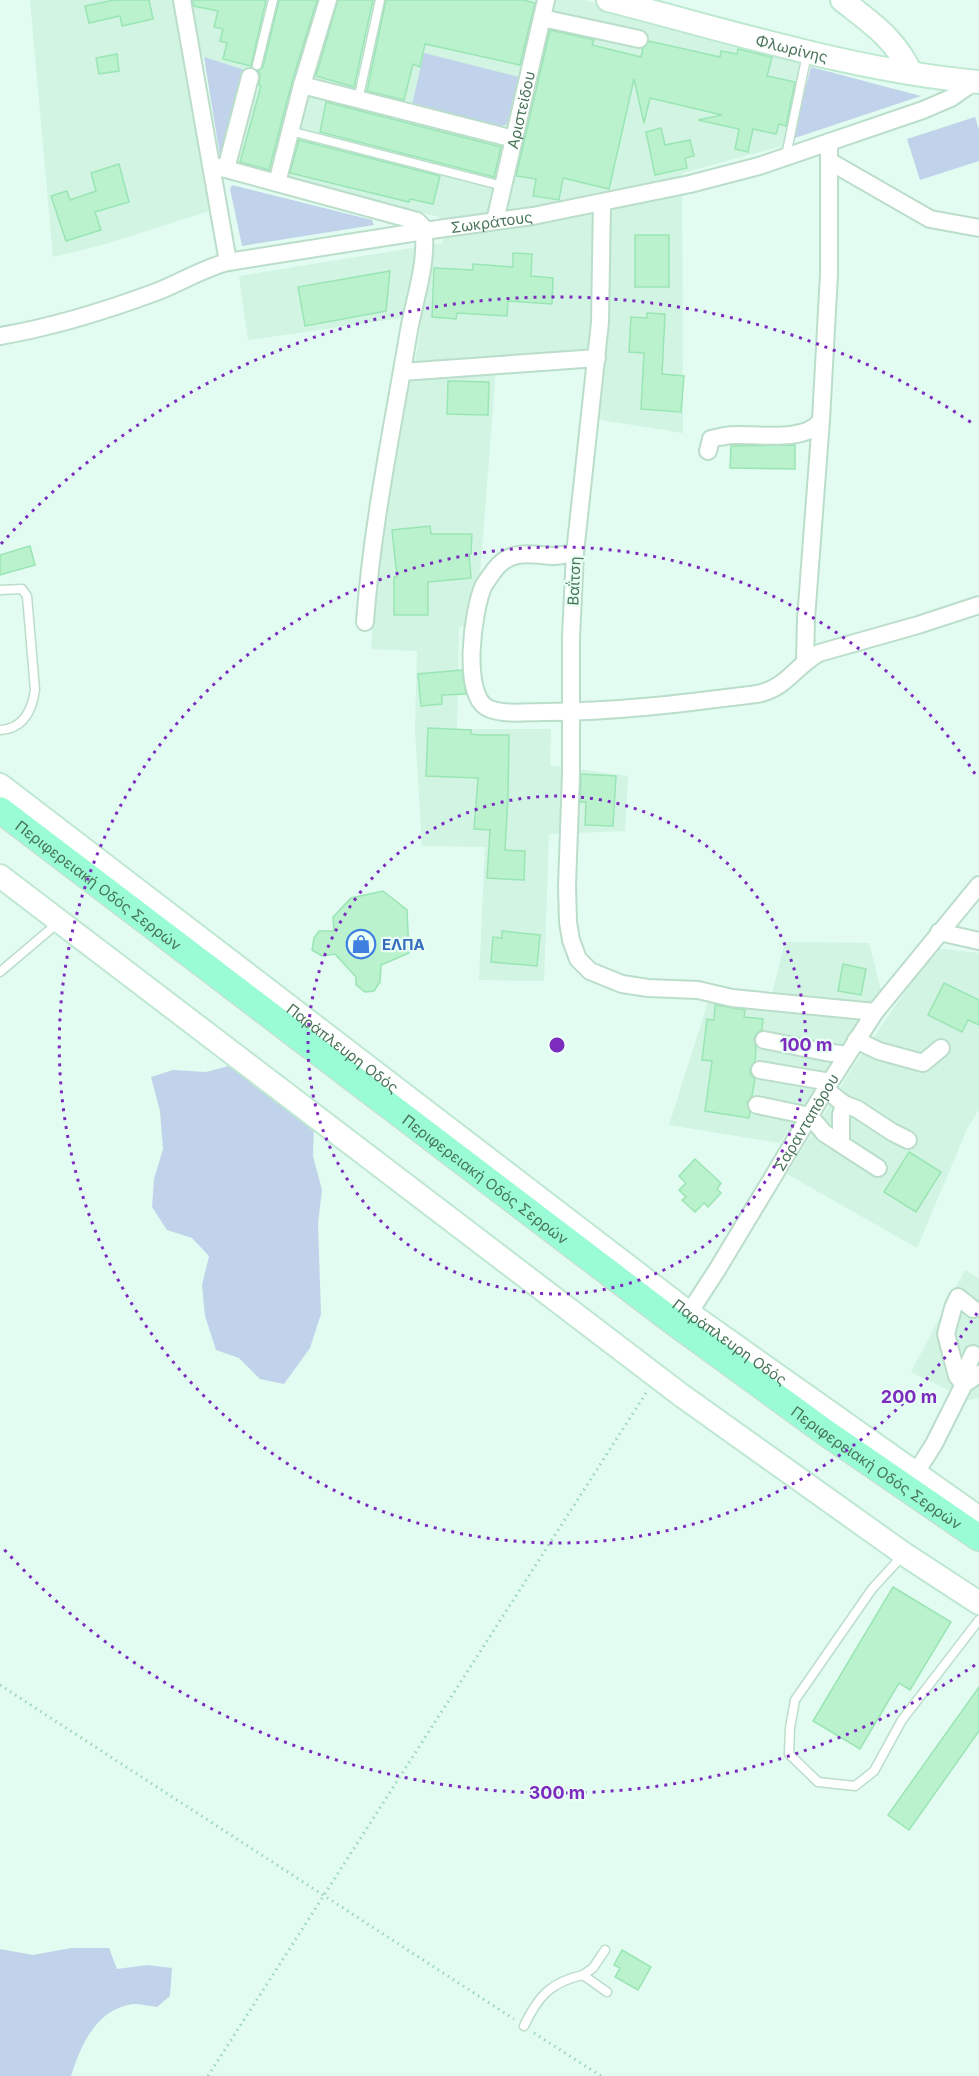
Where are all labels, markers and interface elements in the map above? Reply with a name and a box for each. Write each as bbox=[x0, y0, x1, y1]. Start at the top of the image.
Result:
street label: Φλωρίνης bbox=[754, 30, 830, 66]
street label: Αριστείδου bbox=[502, 69, 539, 151]
street label: Σωκράτους bbox=[449, 207, 534, 237]
street label: Βαΐτση bbox=[563, 556, 585, 606]
street label: Περιφερειακή Οδός Σερρών bbox=[12, 816, 186, 954]
shop icon: ΕΛΠΑ bbox=[345, 928, 377, 960]
place label: ΕΛΠΑ bbox=[382, 935, 425, 954]
street label: Παράπλευρη Οδός bbox=[283, 999, 403, 1097]
text: 100 m bbox=[780, 1034, 832, 1055]
centre of rings bbox=[547, 1035, 567, 1055]
street label: Σαρανταπόρου bbox=[769, 1070, 843, 1174]
street label: Περιφερειακή Οδός Σερρών bbox=[399, 1110, 573, 1248]
street label: Παράπλευρη Οδός bbox=[669, 1294, 791, 1389]
text: 200 m bbox=[881, 1386, 937, 1407]
street label: Περιφερειακή Οδός Σερρών bbox=[788, 1402, 966, 1533]
text: 300 m bbox=[529, 1782, 585, 1803]

